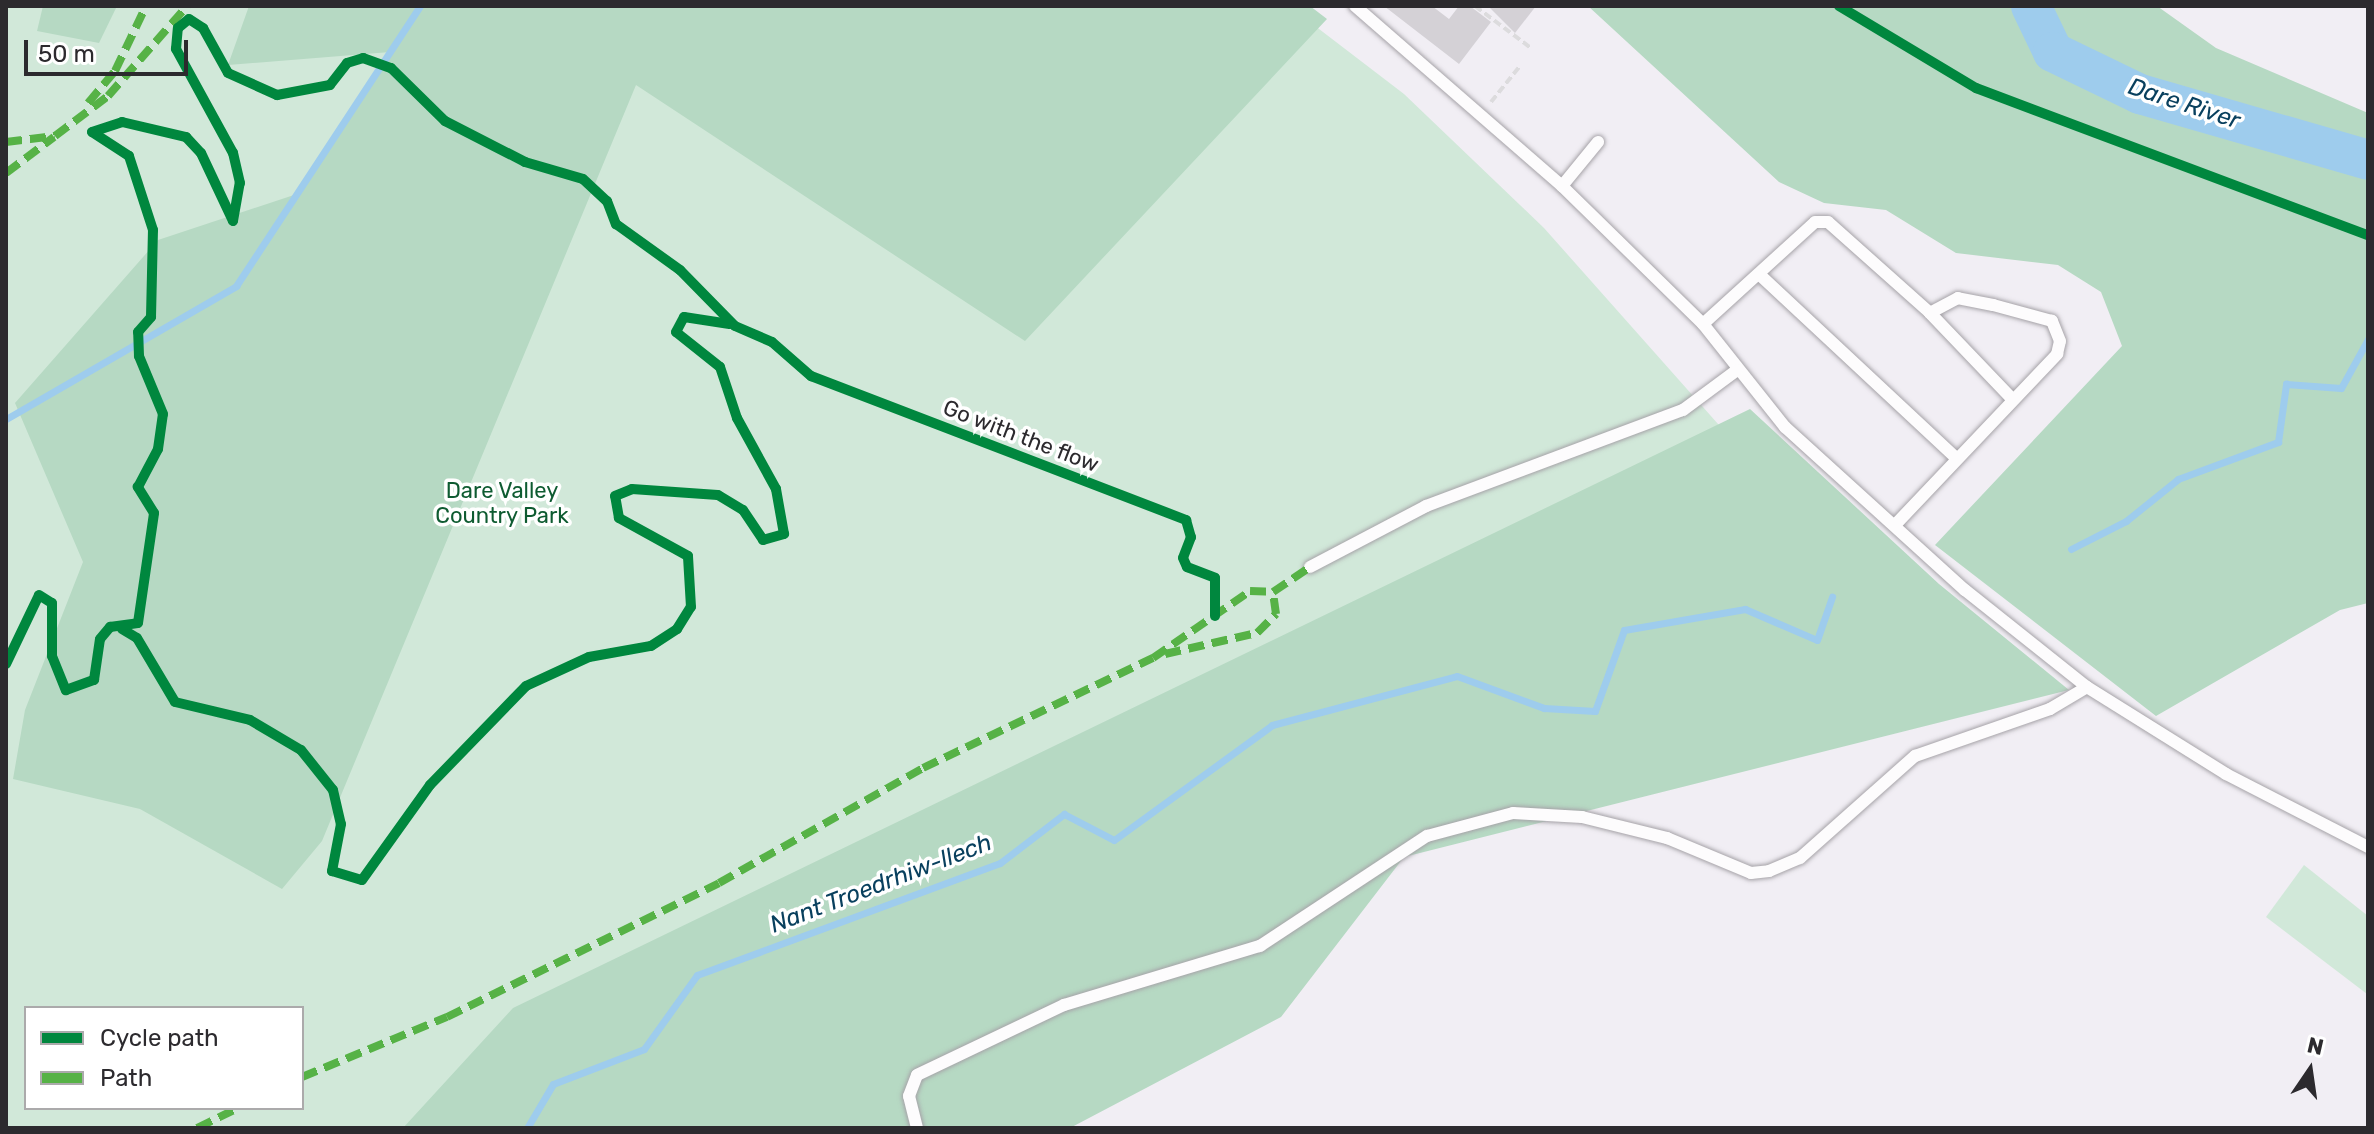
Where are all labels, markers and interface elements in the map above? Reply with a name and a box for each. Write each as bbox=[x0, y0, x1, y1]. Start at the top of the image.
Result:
scale bar bbox=[28, 24, 192, 74]
text: 50 m bbox=[38, 40, 95, 68]
water label: Dare River bbox=[2124, 72, 2244, 136]
street label: Go with the flow bbox=[939, 394, 1103, 478]
park label: Dare Valley Country Park bbox=[435, 477, 569, 528]
water label: Nant Troedrhiw-llech bbox=[766, 828, 996, 940]
legend bbox=[24, 1006, 304, 1110]
text: Cycle path bbox=[100, 1024, 219, 1052]
north arrow bbox=[2270, 1030, 2350, 1110]
text: N bbox=[2305, 1031, 2326, 1061]
text: Path bbox=[100, 1064, 152, 1092]

